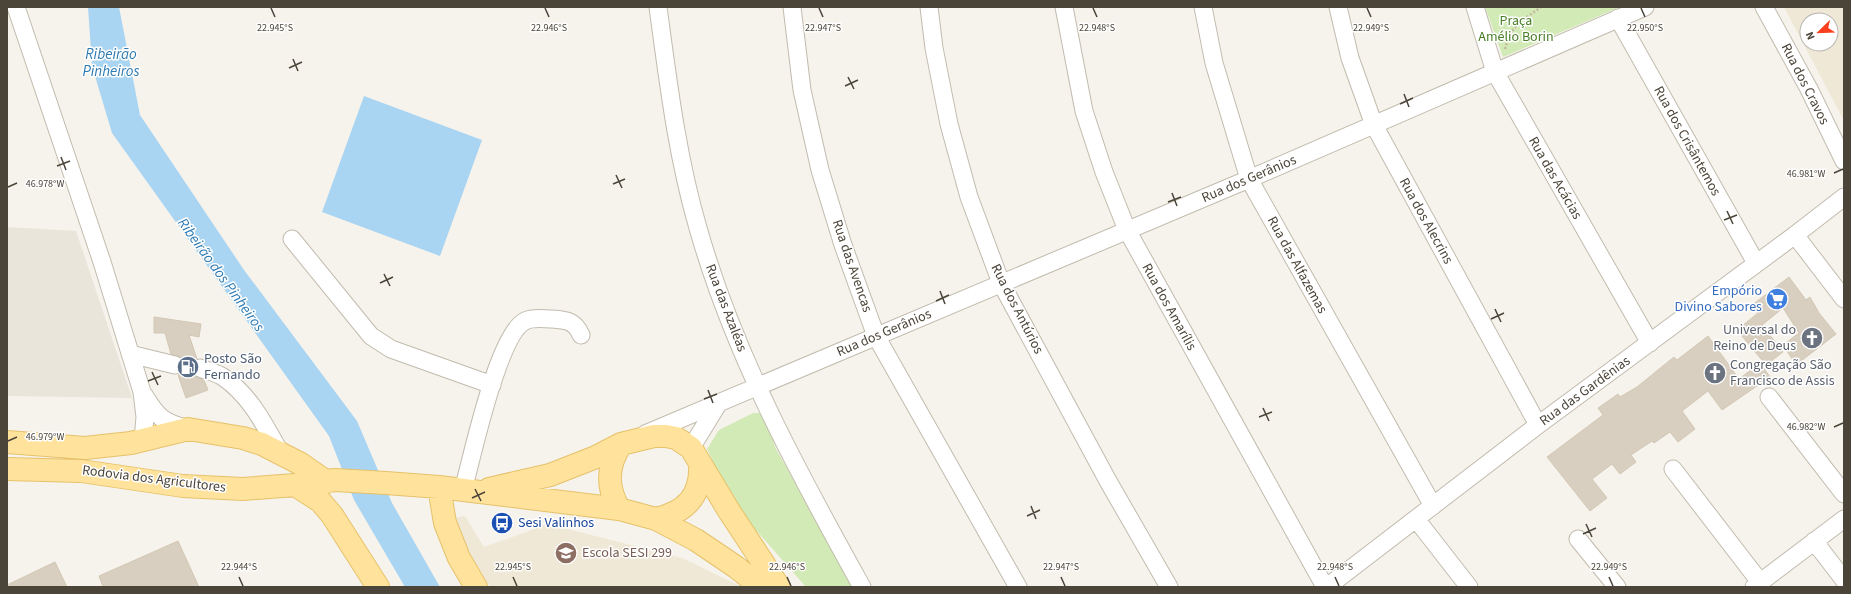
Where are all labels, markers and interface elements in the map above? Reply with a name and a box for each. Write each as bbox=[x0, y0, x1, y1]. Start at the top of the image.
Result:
park label: Praça Amélio Borin bbox=[1478, 11, 1554, 47]
north arrow bbox=[1799, 12, 1839, 52]
text: 22.945°S bbox=[257, 21, 293, 35]
text: 22.946°S bbox=[531, 21, 567, 35]
text: 22.947°S bbox=[805, 21, 841, 35]
text: 22.948°S bbox=[1079, 21, 1115, 35]
text: 22.949°S bbox=[1353, 21, 1389, 35]
text: 22.950°S bbox=[1627, 21, 1663, 35]
text: N bbox=[1802, 29, 1819, 42]
street label: Rua dos Cravos bbox=[1776, 40, 1834, 128]
water label: Ribeirão Pinheiros bbox=[82, 44, 140, 82]
street label: Rua dos Crisântemos bbox=[1648, 82, 1726, 200]
street label: Rua das Acácias bbox=[1523, 133, 1587, 223]
street label: Rua dos Gerânios bbox=[1199, 150, 1300, 208]
text: 46.981°W bbox=[1787, 167, 1825, 181]
street label: Rua dos Alecrins bbox=[1394, 174, 1458, 268]
text: 46.978°W bbox=[26, 177, 64, 191]
street label: Rua das Alfazemas bbox=[1262, 213, 1332, 317]
water label: Ribeirão dos Pinheiros bbox=[172, 214, 270, 336]
street label: Rua das Avencas bbox=[827, 217, 877, 315]
street label: Rua dos Antúrios bbox=[986, 260, 1048, 358]
street label: Rua dos Amarílis bbox=[1137, 260, 1201, 354]
street label: Rua das Azaléas bbox=[700, 261, 752, 355]
place label: Empório Divino Sabores bbox=[1675, 281, 1762, 317]
supermarket icon: Empório Divino Sabores bbox=[1764, 286, 1790, 312]
street label: Rua dos Gerânios bbox=[834, 304, 935, 362]
place label: Universal do Reino de Deus bbox=[1713, 320, 1796, 356]
church icon: Universal do Reino de Deus bbox=[1799, 325, 1825, 351]
place label: Posto São Fernando bbox=[204, 349, 262, 385]
street label: Rua das Gardênias bbox=[1535, 351, 1635, 431]
fuel station icon: Posto São Fernando bbox=[175, 354, 201, 380]
place label: Congregação São Francisco de Assis bbox=[1730, 355, 1835, 391]
church icon: Congregação São Francisco de Assis bbox=[1702, 360, 1728, 386]
text: 46.982°W bbox=[1787, 420, 1825, 434]
text: 46.979°W bbox=[26, 430, 64, 444]
street label: Rodovia dos Agricultores bbox=[81, 460, 227, 498]
bus stop icon: Sesi Valinhos bbox=[489, 510, 515, 536]
place label: Sesi Valinhos bbox=[518, 513, 594, 533]
school or university icon: Escola SESI 299 bbox=[553, 540, 579, 566]
place label: Escola SESI 299 bbox=[582, 543, 672, 563]
text: 22.944°S bbox=[221, 560, 257, 574]
text: 22.945°S bbox=[495, 560, 531, 574]
text: 22.946°S bbox=[769, 560, 805, 574]
text: 22.947°S bbox=[1043, 560, 1079, 574]
text: 22.948°S bbox=[1317, 560, 1353, 574]
text: 22.949°S bbox=[1591, 560, 1627, 574]

